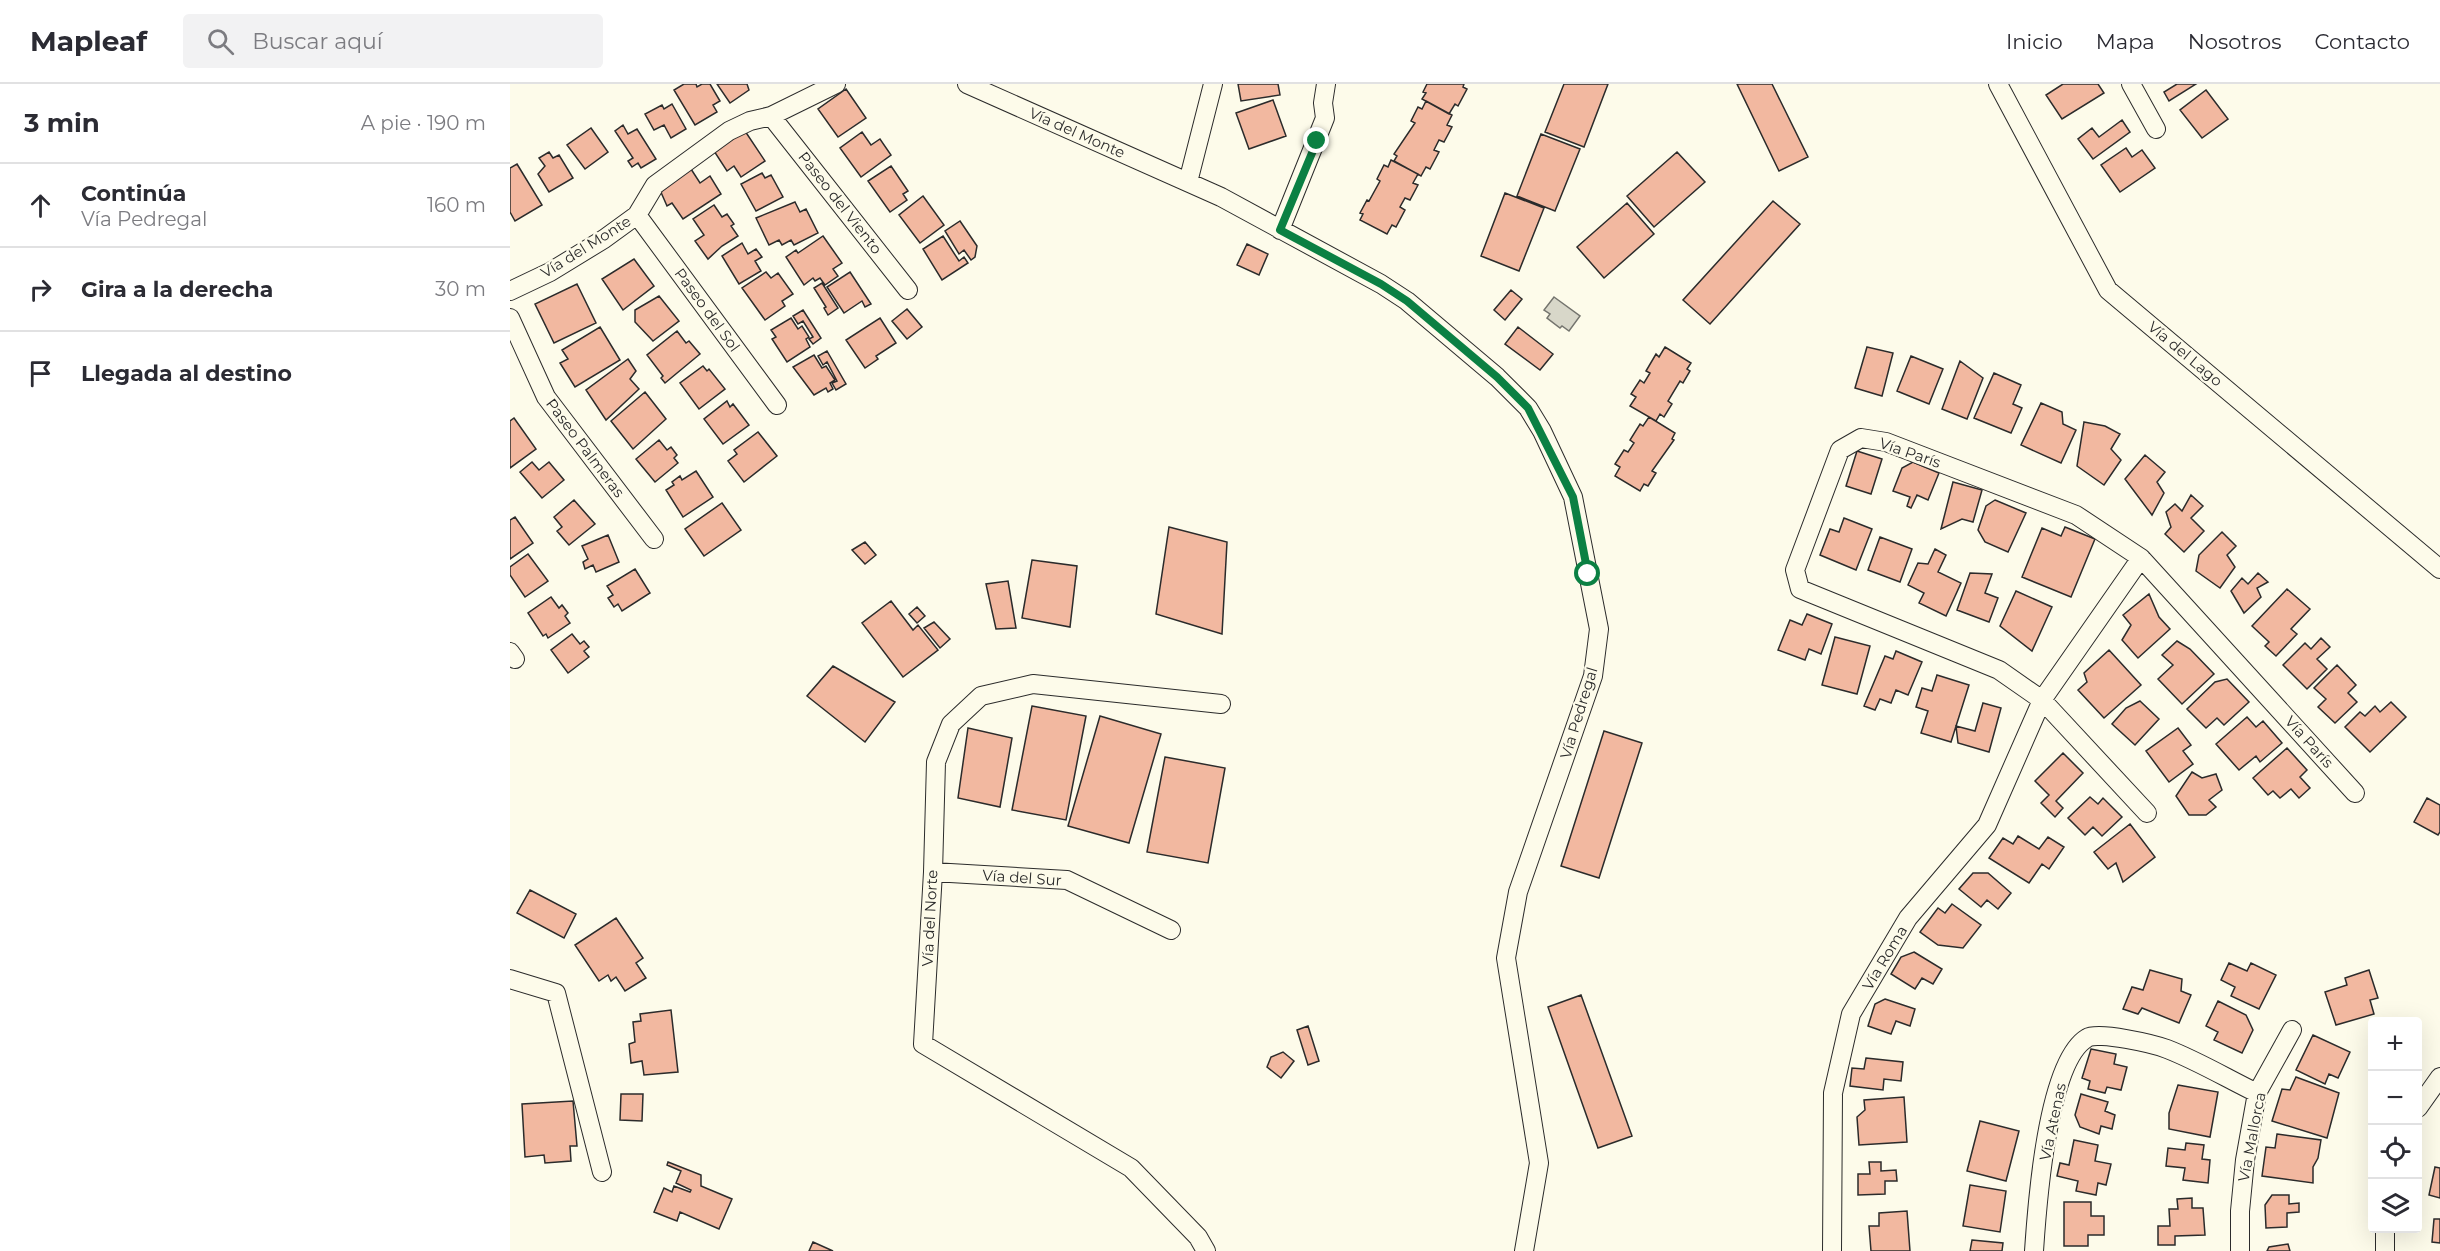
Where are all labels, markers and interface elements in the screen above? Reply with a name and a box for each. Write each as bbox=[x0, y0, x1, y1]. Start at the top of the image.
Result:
search box bbox=[183, 14, 603, 68]
text: Mapleaf bbox=[30, 24, 147, 58]
icon: search bbox=[204, 25, 237, 58]
text: Buscar aquí bbox=[252, 28, 383, 55]
text: Inicio bbox=[2006, 29, 2063, 54]
text: Mapa bbox=[2096, 29, 2155, 54]
text: Nosotros bbox=[2188, 29, 2281, 54]
text: Contacto bbox=[2314, 29, 2410, 54]
street label: Vía del Monte bbox=[1026, 103, 1128, 162]
text: 3 min bbox=[24, 107, 100, 139]
text: A pie · 190 m bbox=[361, 111, 486, 135]
route end bbox=[1303, 127, 1329, 153]
street label: Paseo del Viento bbox=[794, 148, 886, 258]
text: Continúa bbox=[81, 180, 186, 207]
icon: ahead bbox=[24, 189, 57, 222]
text: 160 m bbox=[427, 193, 486, 217]
text: Vía Pedregal bbox=[81, 207, 208, 231]
street label: Vía del Monte bbox=[537, 211, 634, 282]
street label: Paseo del Sol bbox=[671, 264, 744, 355]
icon: right bbox=[24, 273, 57, 306]
text: Gira a la derecha bbox=[81, 276, 273, 303]
text: 30 m bbox=[435, 277, 486, 301]
street label: Vía del Lago bbox=[2144, 317, 2227, 390]
icon: arrive bbox=[24, 357, 57, 390]
text: Llegada al destino bbox=[81, 360, 292, 387]
street label: Paseo Palmeras bbox=[542, 394, 629, 501]
street label: Vía París bbox=[1877, 433, 1943, 472]
route start bbox=[1574, 560, 1600, 586]
street label: Vía Pedregal bbox=[1556, 665, 1601, 761]
street label: Vía París bbox=[2281, 712, 2338, 772]
street label: Vía del Sur bbox=[982, 865, 1062, 890]
street label: Vía del Norte bbox=[917, 869, 942, 967]
street label: Vía Roma bbox=[1858, 922, 1911, 994]
map controls bbox=[2368, 1017, 2422, 1233]
button: + bbox=[2368, 1017, 2422, 1071]
button: − bbox=[2368, 1071, 2422, 1125]
street label: Vía Atenas bbox=[2035, 1081, 2070, 1162]
street label: Vía Mallorca bbox=[2234, 1091, 2269, 1183]
button: locate bbox=[2368, 1125, 2422, 1179]
button: layers bbox=[2368, 1179, 2422, 1233]

